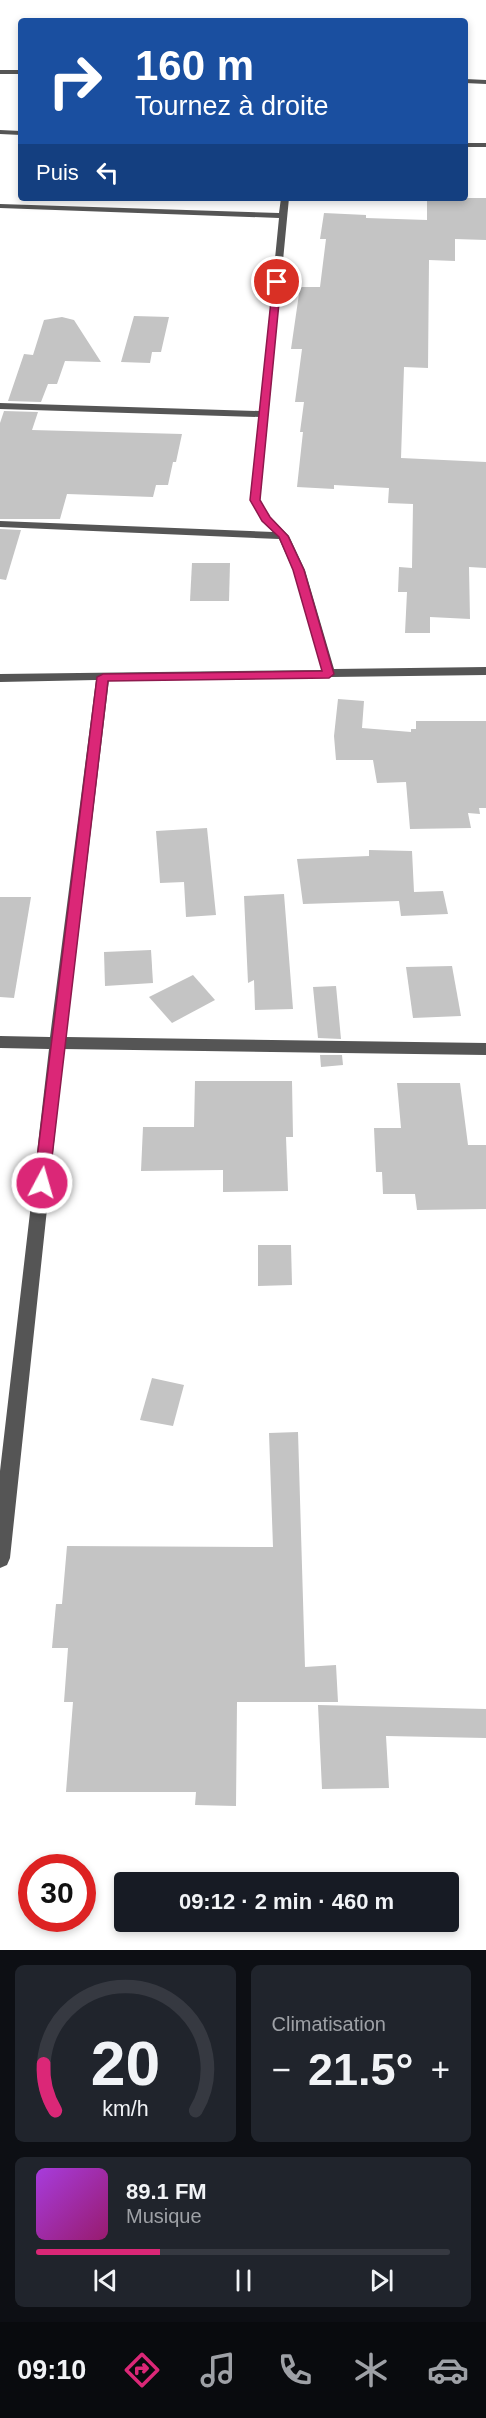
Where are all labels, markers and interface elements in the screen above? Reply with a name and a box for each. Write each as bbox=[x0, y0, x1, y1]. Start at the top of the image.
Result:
icon: right bbox=[36, 42, 114, 120]
text: 160 m bbox=[135, 42, 254, 89]
text: Tournez à droite bbox=[135, 91, 329, 121]
icon: left bbox=[91, 156, 124, 189]
text: Puis bbox=[36, 160, 79, 185]
pin bbox=[251, 256, 302, 307]
icon: arrive bbox=[260, 265, 293, 298]
position arrow bbox=[10, 1151, 74, 1215]
speed limit sign: 30 bbox=[18, 1854, 96, 1932]
text: 09:12 · 2 min · 460 m bbox=[179, 1889, 394, 1914]
text: Climatisation bbox=[272, 2013, 386, 2035]
text: 20 bbox=[91, 2029, 160, 2098]
text: 21.5° bbox=[308, 2044, 414, 2095]
text: − bbox=[272, 2051, 291, 2088]
text: + bbox=[431, 2051, 450, 2088]
text: km/h bbox=[102, 2097, 148, 2121]
text: 89.1 FM bbox=[126, 2179, 207, 2204]
text: Musique bbox=[126, 2205, 202, 2227]
icon: previous bbox=[89, 2264, 122, 2297]
icon: pause bbox=[227, 2264, 260, 2297]
icon: next bbox=[365, 2264, 398, 2297]
icon: directions bbox=[121, 2349, 163, 2391]
icon: music bbox=[197, 2349, 239, 2391]
icon: phone bbox=[274, 2349, 316, 2391]
icon: climate bbox=[350, 2349, 392, 2391]
icon: car bbox=[427, 2349, 469, 2391]
text: 09:10 bbox=[17, 2355, 86, 2385]

